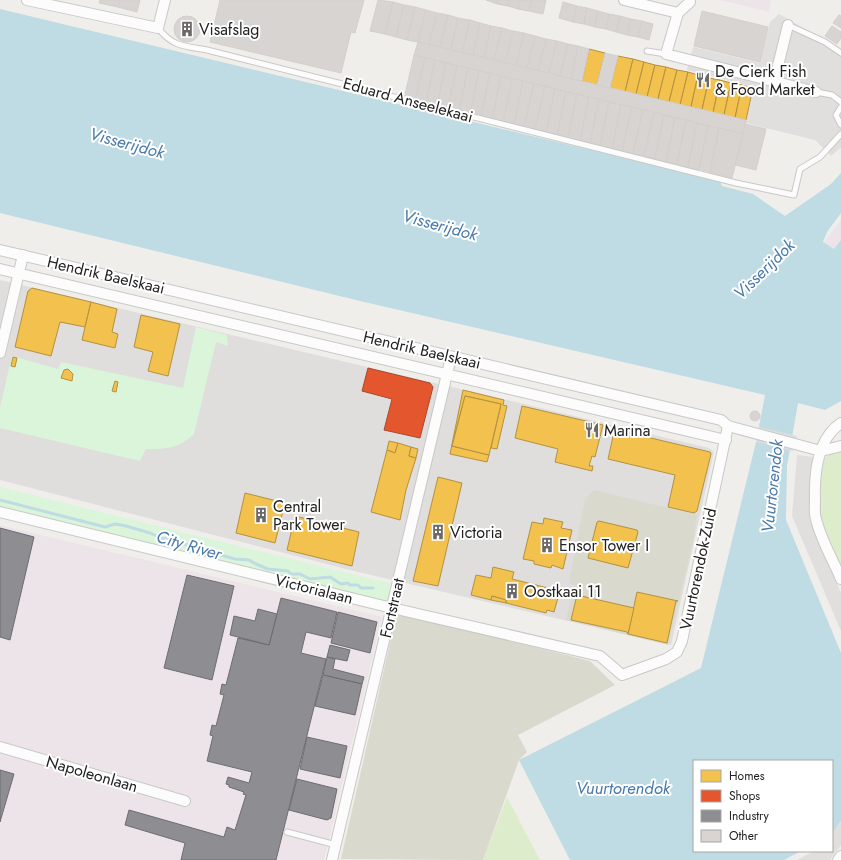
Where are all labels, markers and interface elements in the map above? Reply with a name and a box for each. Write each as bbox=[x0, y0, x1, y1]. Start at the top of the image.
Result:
place label: Visafslag bbox=[199, 18, 259, 41]
building icon: Visafslag bbox=[178, 20, 196, 38]
place label: De Cierk Fish & Food Market bbox=[715, 60, 815, 101]
restaurant icon: De Cierk Fish & Food Market bbox=[694, 71, 712, 89]
street label: Eduard Anseelekaai bbox=[340, 72, 476, 128]
water label: Visserijdok bbox=[87, 121, 168, 165]
water label: Visserijdok bbox=[400, 203, 481, 247]
water label: Visserijdok bbox=[728, 233, 800, 304]
street label: Hendrik Baelskaai bbox=[45, 250, 167, 300]
street label: Hendrik Baelskaai bbox=[361, 325, 483, 375]
place label: Marina bbox=[604, 419, 650, 442]
restaurant icon: Marina bbox=[583, 421, 601, 439]
water label: Vuurtorendok bbox=[755, 437, 789, 534]
place label: Central Park Tower bbox=[273, 495, 346, 536]
building icon: Central Park Tower bbox=[252, 506, 270, 524]
street label: Vuurtorendok-Zuid bbox=[674, 506, 722, 632]
place label: Victoria bbox=[450, 521, 502, 544]
building icon: Victoria bbox=[429, 523, 447, 541]
water label: City River bbox=[154, 524, 226, 566]
place label: Ensor Tower I bbox=[559, 534, 649, 557]
building icon: Ensor Tower I bbox=[538, 536, 556, 554]
street label: Victorialaan bbox=[273, 568, 355, 610]
street label: Fortstraat bbox=[374, 576, 410, 640]
place label: Oostkaai 11 bbox=[524, 580, 601, 603]
building icon: Oostkaai 11 bbox=[503, 582, 521, 600]
street label: Napoleonlaan bbox=[43, 750, 141, 798]
legend bbox=[693, 760, 833, 852]
text: Homes bbox=[729, 767, 765, 785]
water label: Vuurtorendok bbox=[576, 776, 671, 800]
text: Shops bbox=[729, 787, 760, 805]
text: Industry bbox=[729, 807, 770, 825]
text: Other bbox=[729, 827, 759, 845]

